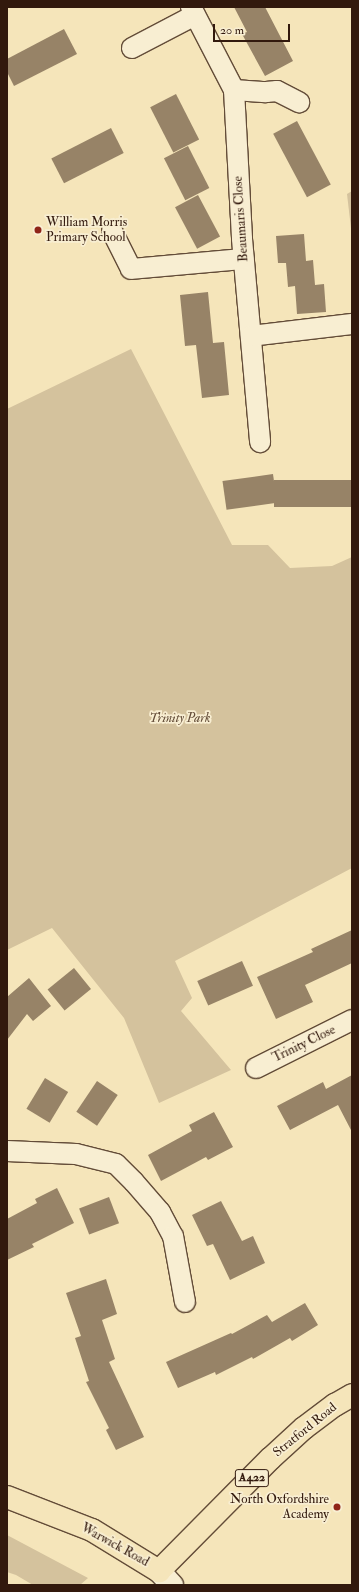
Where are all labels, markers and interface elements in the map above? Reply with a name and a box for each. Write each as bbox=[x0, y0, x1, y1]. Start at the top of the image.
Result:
scale bar bbox=[215, 16, 292, 42]
text: 20 m bbox=[220, 23, 244, 38]
street label: Beaumaris Close bbox=[230, 176, 252, 262]
place label: William Morris Primary School bbox=[46, 215, 127, 246]
marker: William Morris Primary School bbox=[33, 225, 43, 235]
park label: Trinity Park bbox=[150, 710, 210, 726]
street label: Trinity Close bbox=[270, 1022, 338, 1066]
street label: Stratford Road bbox=[270, 1400, 340, 1460]
road number: A422 bbox=[234, 1468, 270, 1488]
place label: North Oxfordshire Academy bbox=[230, 1492, 329, 1523]
marker: North Oxfordshire Academy bbox=[332, 1502, 342, 1512]
street label: Warwick Road bbox=[78, 1520, 152, 1570]

